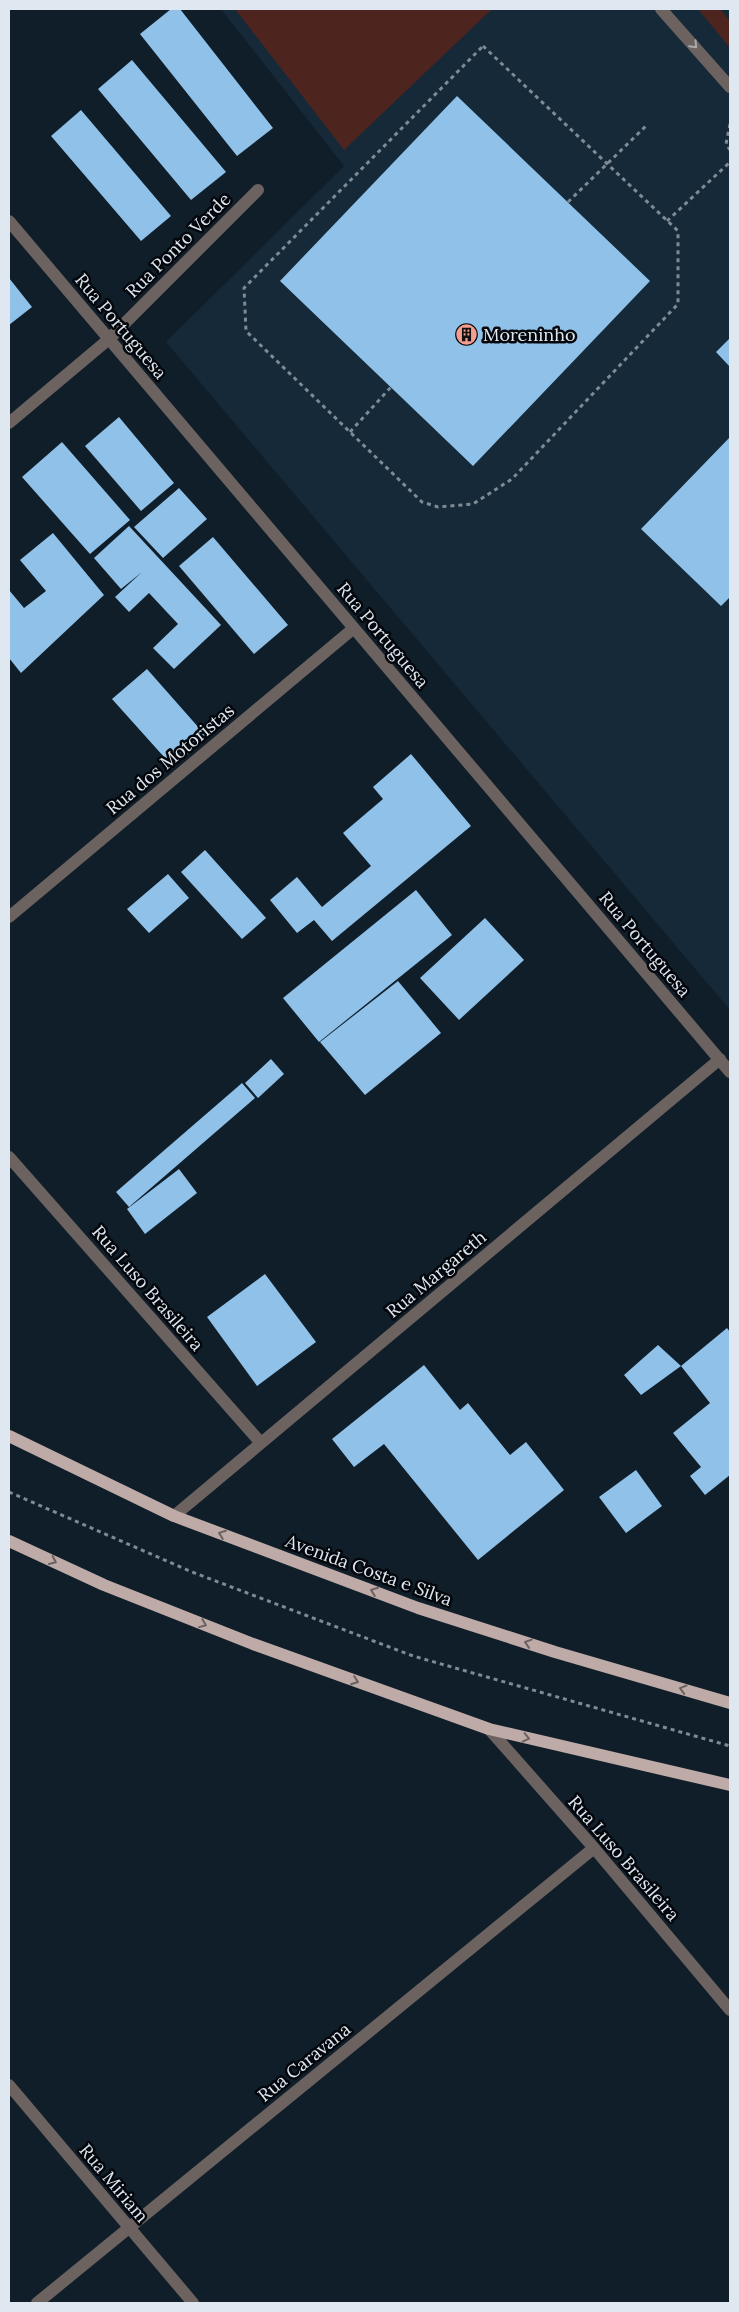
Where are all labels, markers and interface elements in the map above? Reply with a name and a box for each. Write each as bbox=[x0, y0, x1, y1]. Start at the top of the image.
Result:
one-way arrow bbox=[688, 39, 697, 48]
street label: Rua Ponto Verde bbox=[121, 187, 236, 302]
street label: Rua Portuguesa bbox=[70, 268, 172, 384]
building icon: Moreninho bbox=[455, 322, 479, 346]
place label: Moreninho bbox=[483, 323, 576, 346]
street label: Rua Portuguesa bbox=[332, 577, 434, 693]
street label: Rua dos Motoristas bbox=[101, 699, 239, 819]
street label: Rua Portuguesa bbox=[594, 886, 696, 1002]
street label: Rua Luso Brasileira bbox=[87, 1220, 209, 1356]
street label: Rua Margareth bbox=[381, 1225, 491, 1323]
street label: Avenida Costa e Silva bbox=[282, 1529, 455, 1611]
one-way arrow bbox=[218, 1530, 227, 1540]
one-way arrow bbox=[48, 1555, 57, 1565]
one-way arrow bbox=[370, 1587, 379, 1597]
one-way arrow bbox=[198, 1618, 207, 1628]
one-way arrow bbox=[524, 1639, 532, 1649]
one-way arrow bbox=[350, 1675, 359, 1685]
one-way arrow bbox=[680, 1685, 688, 1695]
one-way arrow bbox=[521, 1732, 530, 1743]
street label: Rua Luso Brasileira bbox=[563, 1790, 685, 1926]
street label: Rua Caravana bbox=[253, 2017, 355, 2107]
street label: Rua Miriam bbox=[74, 2139, 154, 2227]

